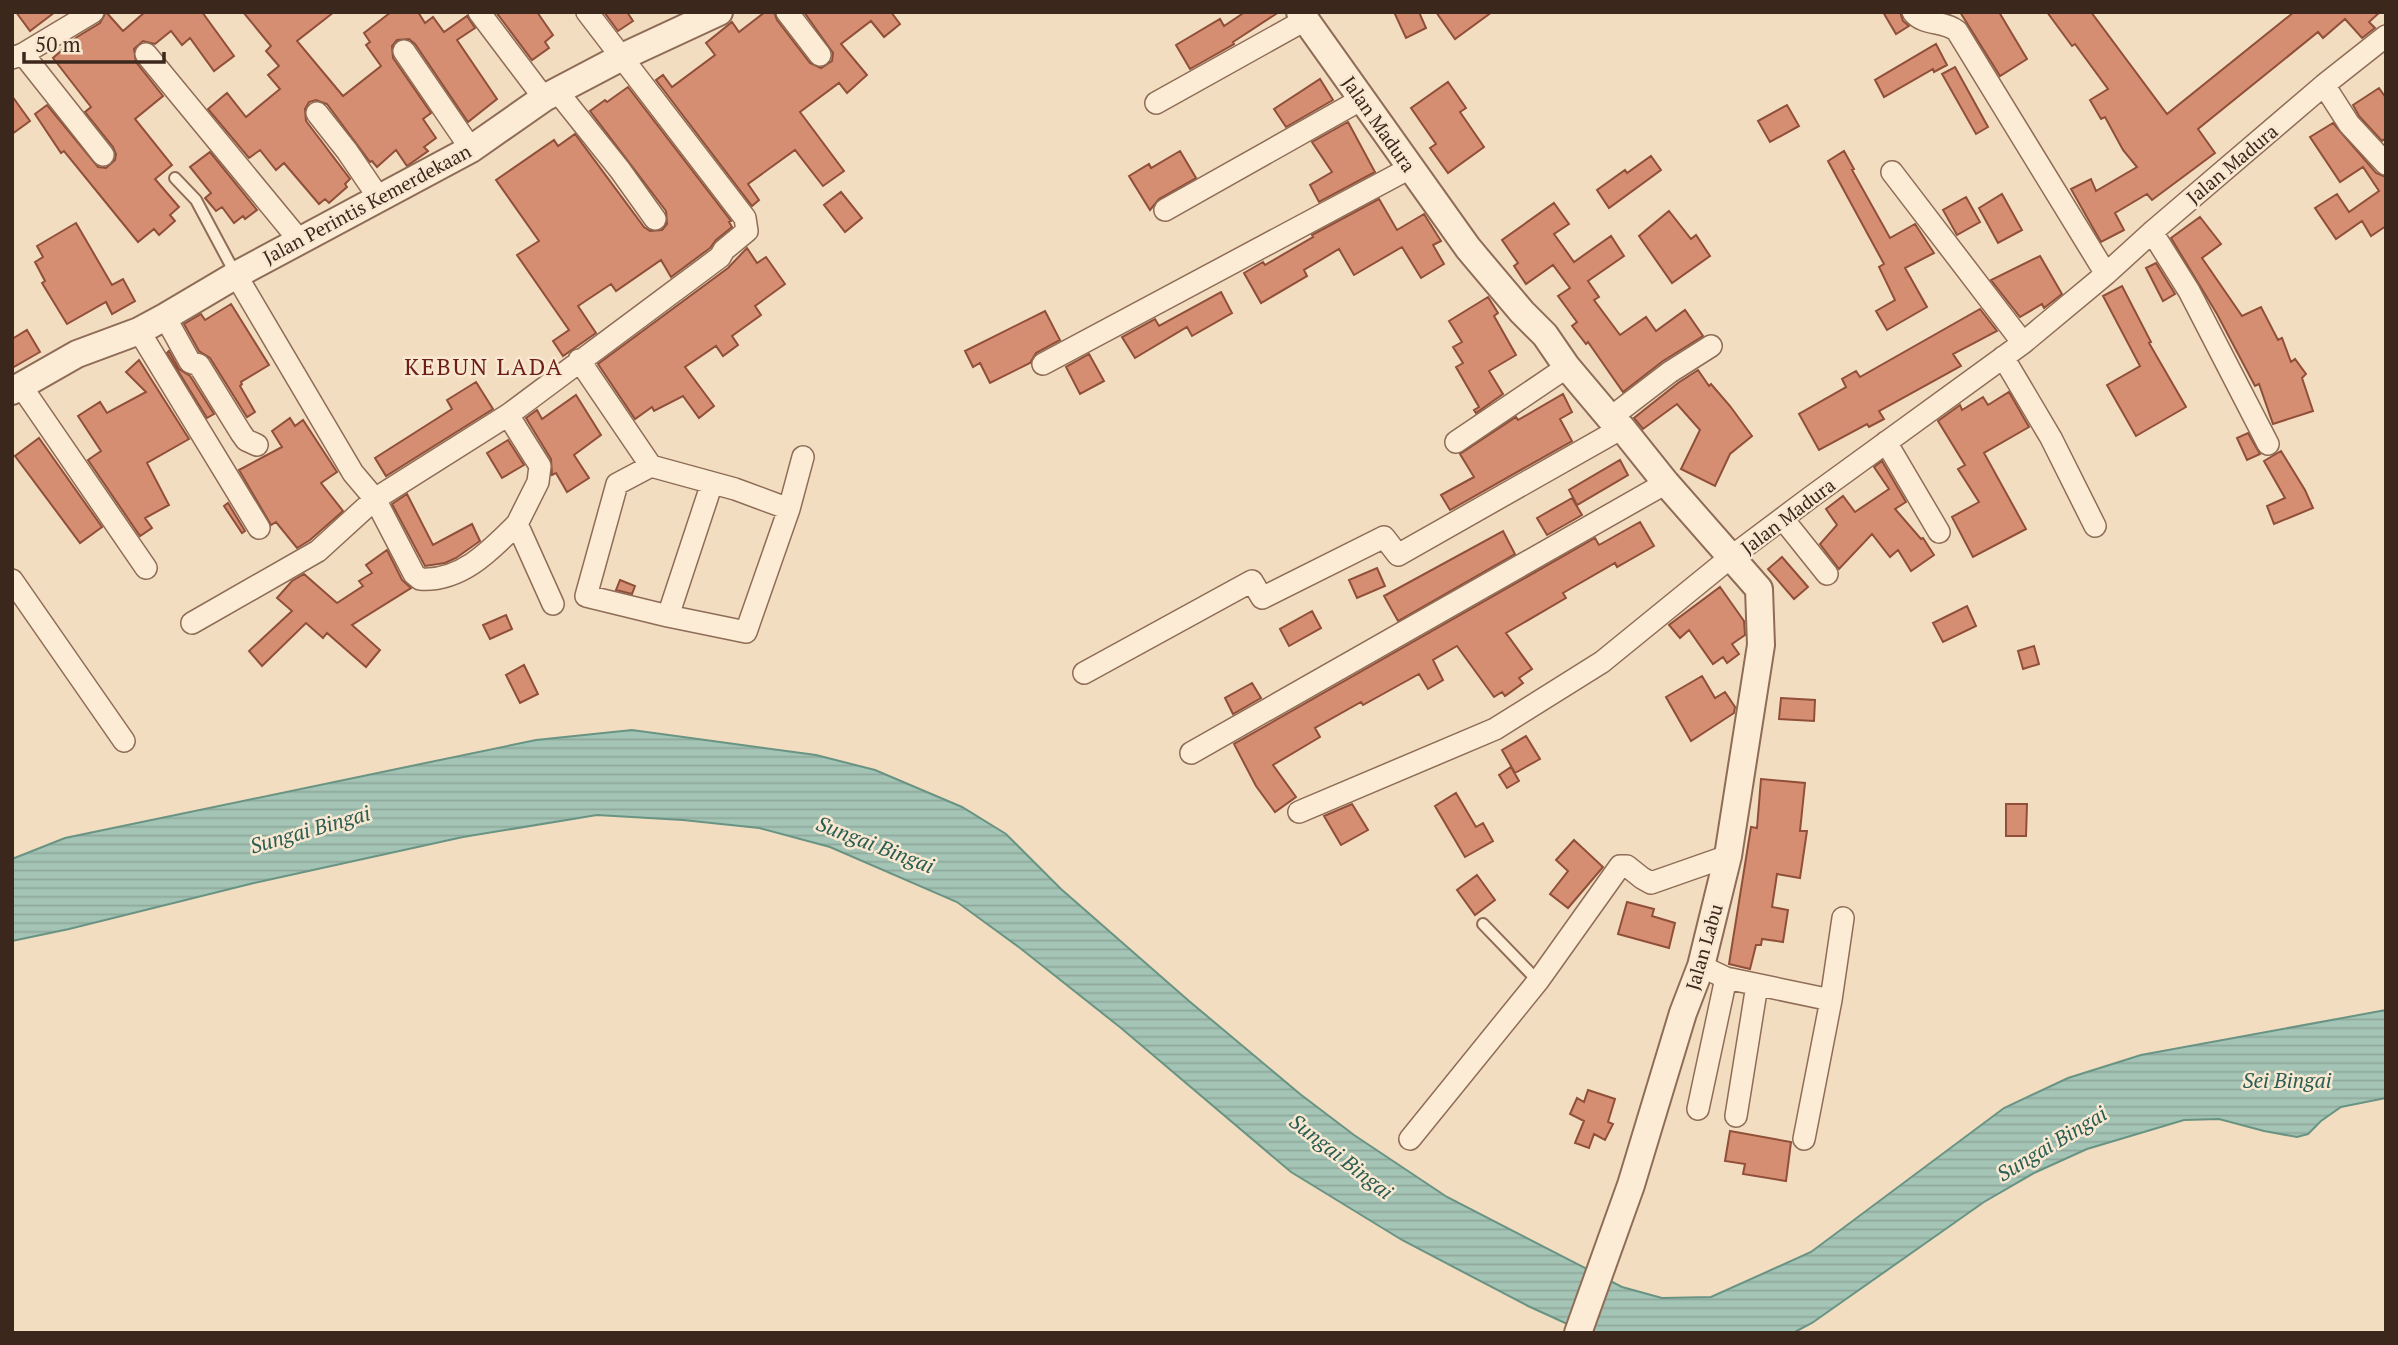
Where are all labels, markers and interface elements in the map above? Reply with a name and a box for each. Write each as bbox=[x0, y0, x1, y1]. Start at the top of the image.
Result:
scale bar bbox=[24, 21, 164, 65]
text: 50 m bbox=[35, 30, 81, 58]
street label: Jalan Madura bbox=[1337, 71, 1422, 177]
street label: Jalan Madura bbox=[2181, 118, 2283, 209]
street label: Jalan Perintis Kemerdekaan bbox=[258, 138, 475, 269]
district label: KEBUN LADA bbox=[404, 351, 564, 382]
street label: Jalan Madura bbox=[1736, 472, 1840, 559]
water label: Sungai Bingai bbox=[246, 798, 373, 860]
water label: Sungai Bingai bbox=[813, 809, 938, 879]
street label: Jalan Labu bbox=[1679, 901, 1728, 993]
water label: Sei Bingai bbox=[2243, 1066, 2332, 1094]
water label: Sungai Bingai bbox=[1991, 1099, 2112, 1187]
water label: Sungai Bingai bbox=[1284, 1107, 1399, 1205]

